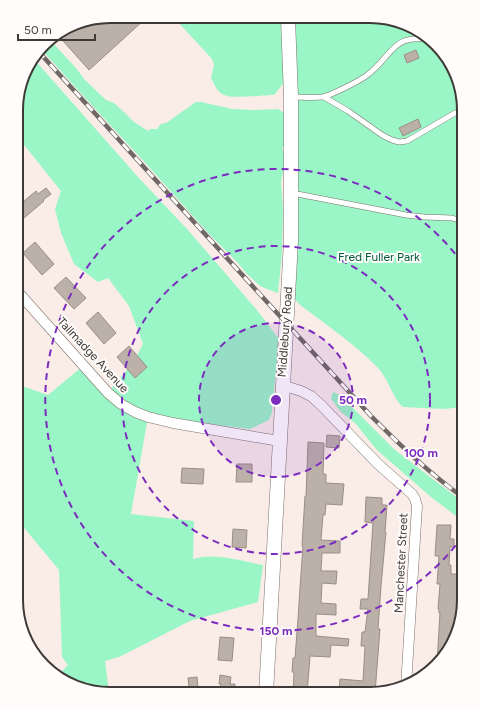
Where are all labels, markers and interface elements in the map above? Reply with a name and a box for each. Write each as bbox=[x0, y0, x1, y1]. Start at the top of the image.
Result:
scale bar bbox=[18, 16, 95, 42]
text: 50 m bbox=[24, 23, 52, 37]
park label: Fred Fuller Park bbox=[338, 250, 420, 264]
street label: Middlebury Road bbox=[275, 286, 295, 378]
street label: Tallmadge Avenue bbox=[55, 314, 132, 396]
centre of rings bbox=[269, 393, 283, 407]
text: 50 m bbox=[339, 393, 367, 407]
text: 100 m bbox=[404, 446, 438, 460]
street label: Manchester Street bbox=[391, 512, 411, 613]
text: 150 m bbox=[259, 624, 293, 638]

